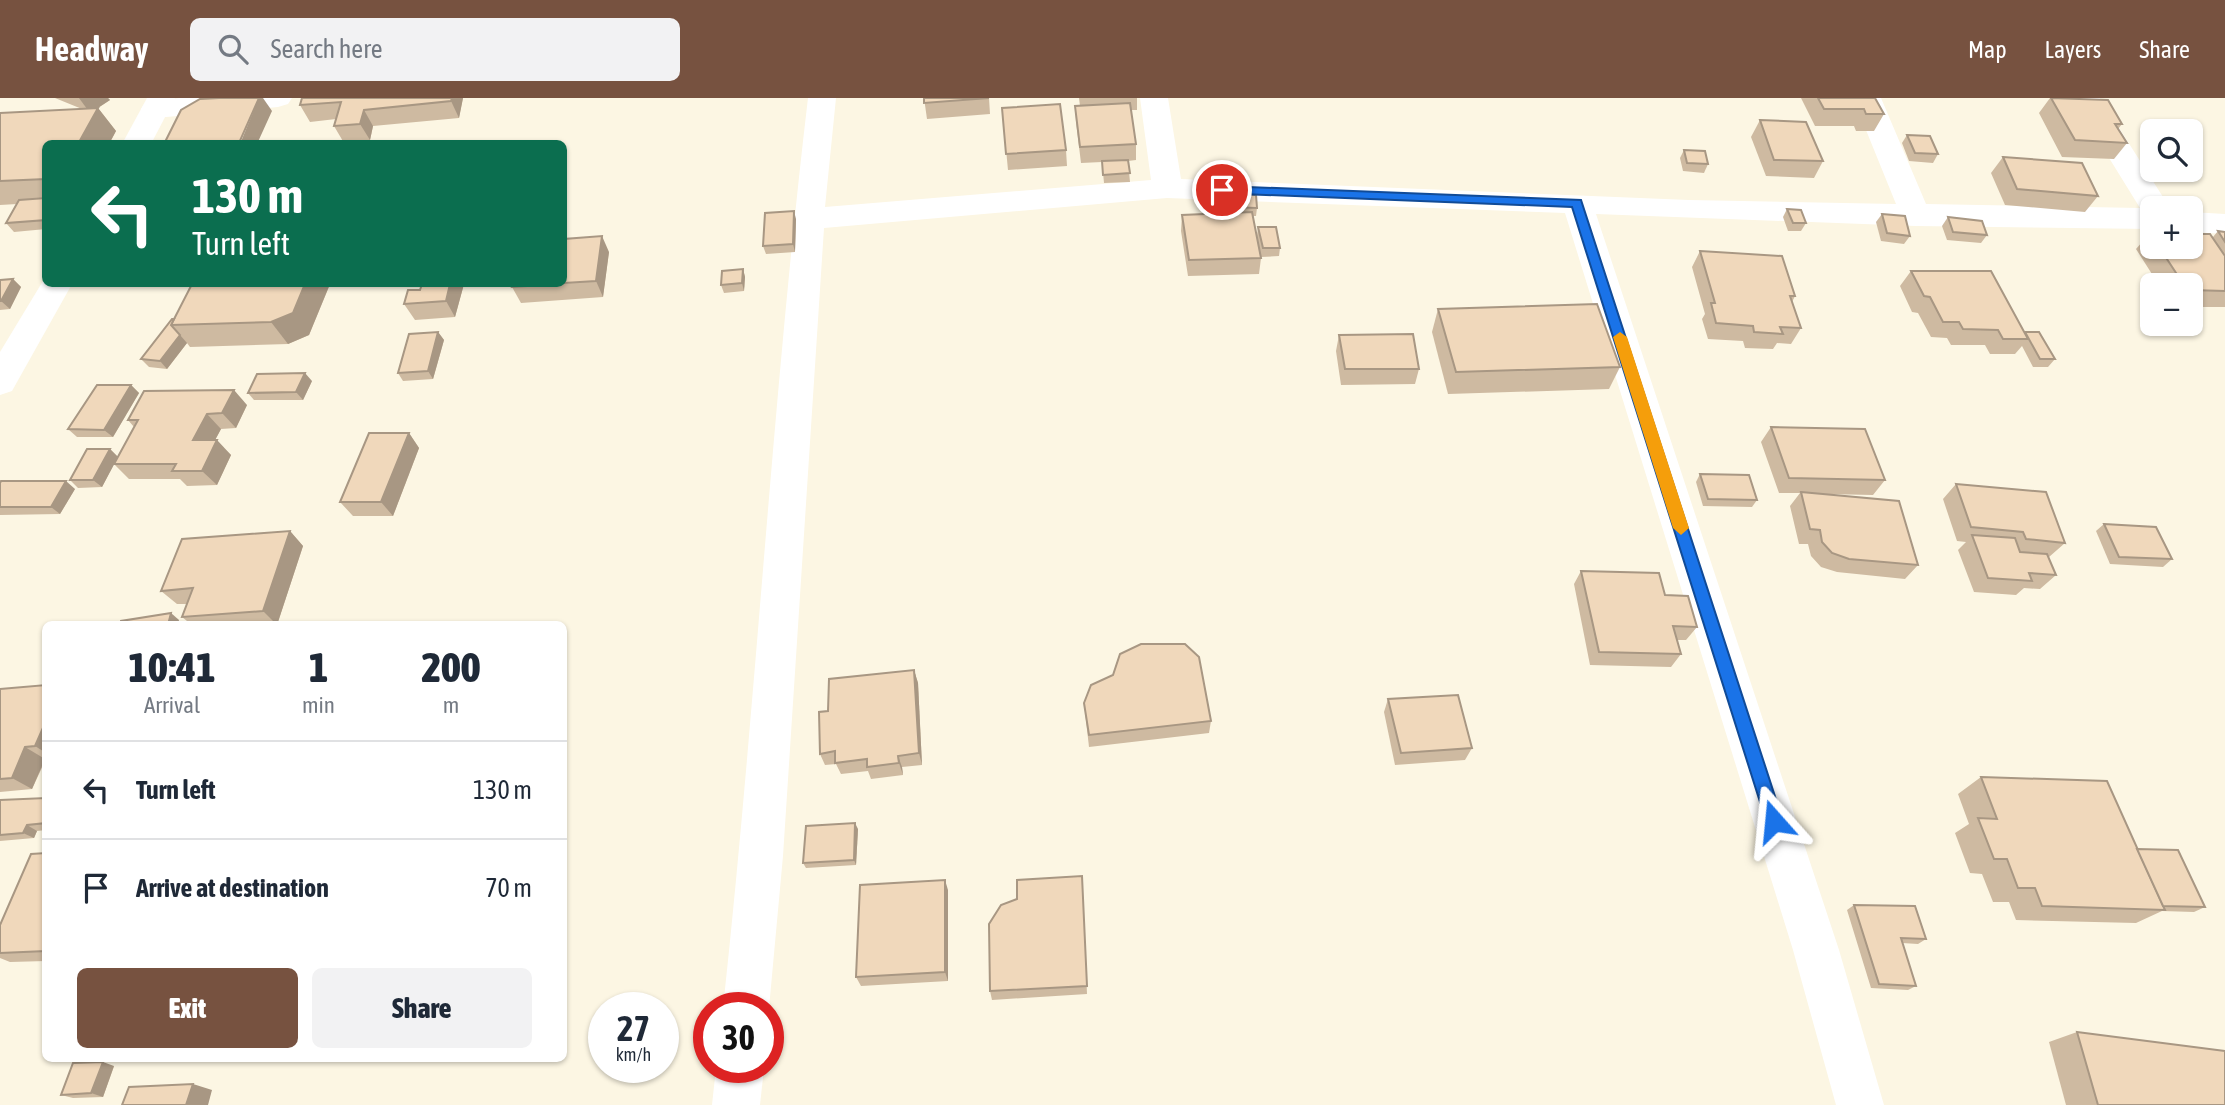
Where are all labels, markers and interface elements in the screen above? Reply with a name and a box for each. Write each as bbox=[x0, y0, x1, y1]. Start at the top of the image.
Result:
search box bbox=[190, 18, 680, 81]
text: Headway bbox=[35, 30, 148, 68]
icon: search bbox=[214, 30, 252, 68]
text: Search here bbox=[270, 34, 383, 64]
text: Map bbox=[1968, 36, 2007, 63]
text: Layers bbox=[2045, 36, 2101, 63]
text: Share bbox=[2139, 36, 2190, 63]
map controls bbox=[2140, 119, 2203, 336]
button: search bbox=[2140, 119, 2203, 182]
pin bbox=[1192, 160, 1252, 220]
text: 130 m bbox=[192, 167, 303, 223]
icon: left bbox=[77, 168, 168, 259]
icon: arrive bbox=[1203, 171, 1241, 209]
button: + bbox=[2140, 196, 2203, 259]
text: Turn left bbox=[192, 225, 290, 262]
button: − bbox=[2140, 273, 2203, 336]
text: 10:41 bbox=[128, 643, 216, 691]
text: 1 bbox=[309, 643, 328, 691]
text: 200 bbox=[421, 643, 481, 691]
text: Arrival bbox=[144, 692, 200, 718]
text: min bbox=[302, 692, 335, 718]
text: m bbox=[443, 692, 459, 718]
icon: left bbox=[77, 771, 115, 809]
text: Turn left bbox=[136, 775, 216, 805]
text: 130 m bbox=[473, 775, 532, 805]
position arrow bbox=[1737, 784, 1811, 858]
icon: arrive bbox=[77, 869, 115, 907]
text: Arrive at destination bbox=[136, 873, 329, 903]
text: 70 m bbox=[485, 873, 532, 903]
button: Exit bbox=[77, 968, 298, 1048]
button: Share bbox=[312, 968, 532, 1048]
speed limit sign: 30 bbox=[693, 992, 784, 1083]
text: 27 bbox=[617, 1008, 650, 1048]
text: km/h bbox=[616, 1044, 651, 1065]

